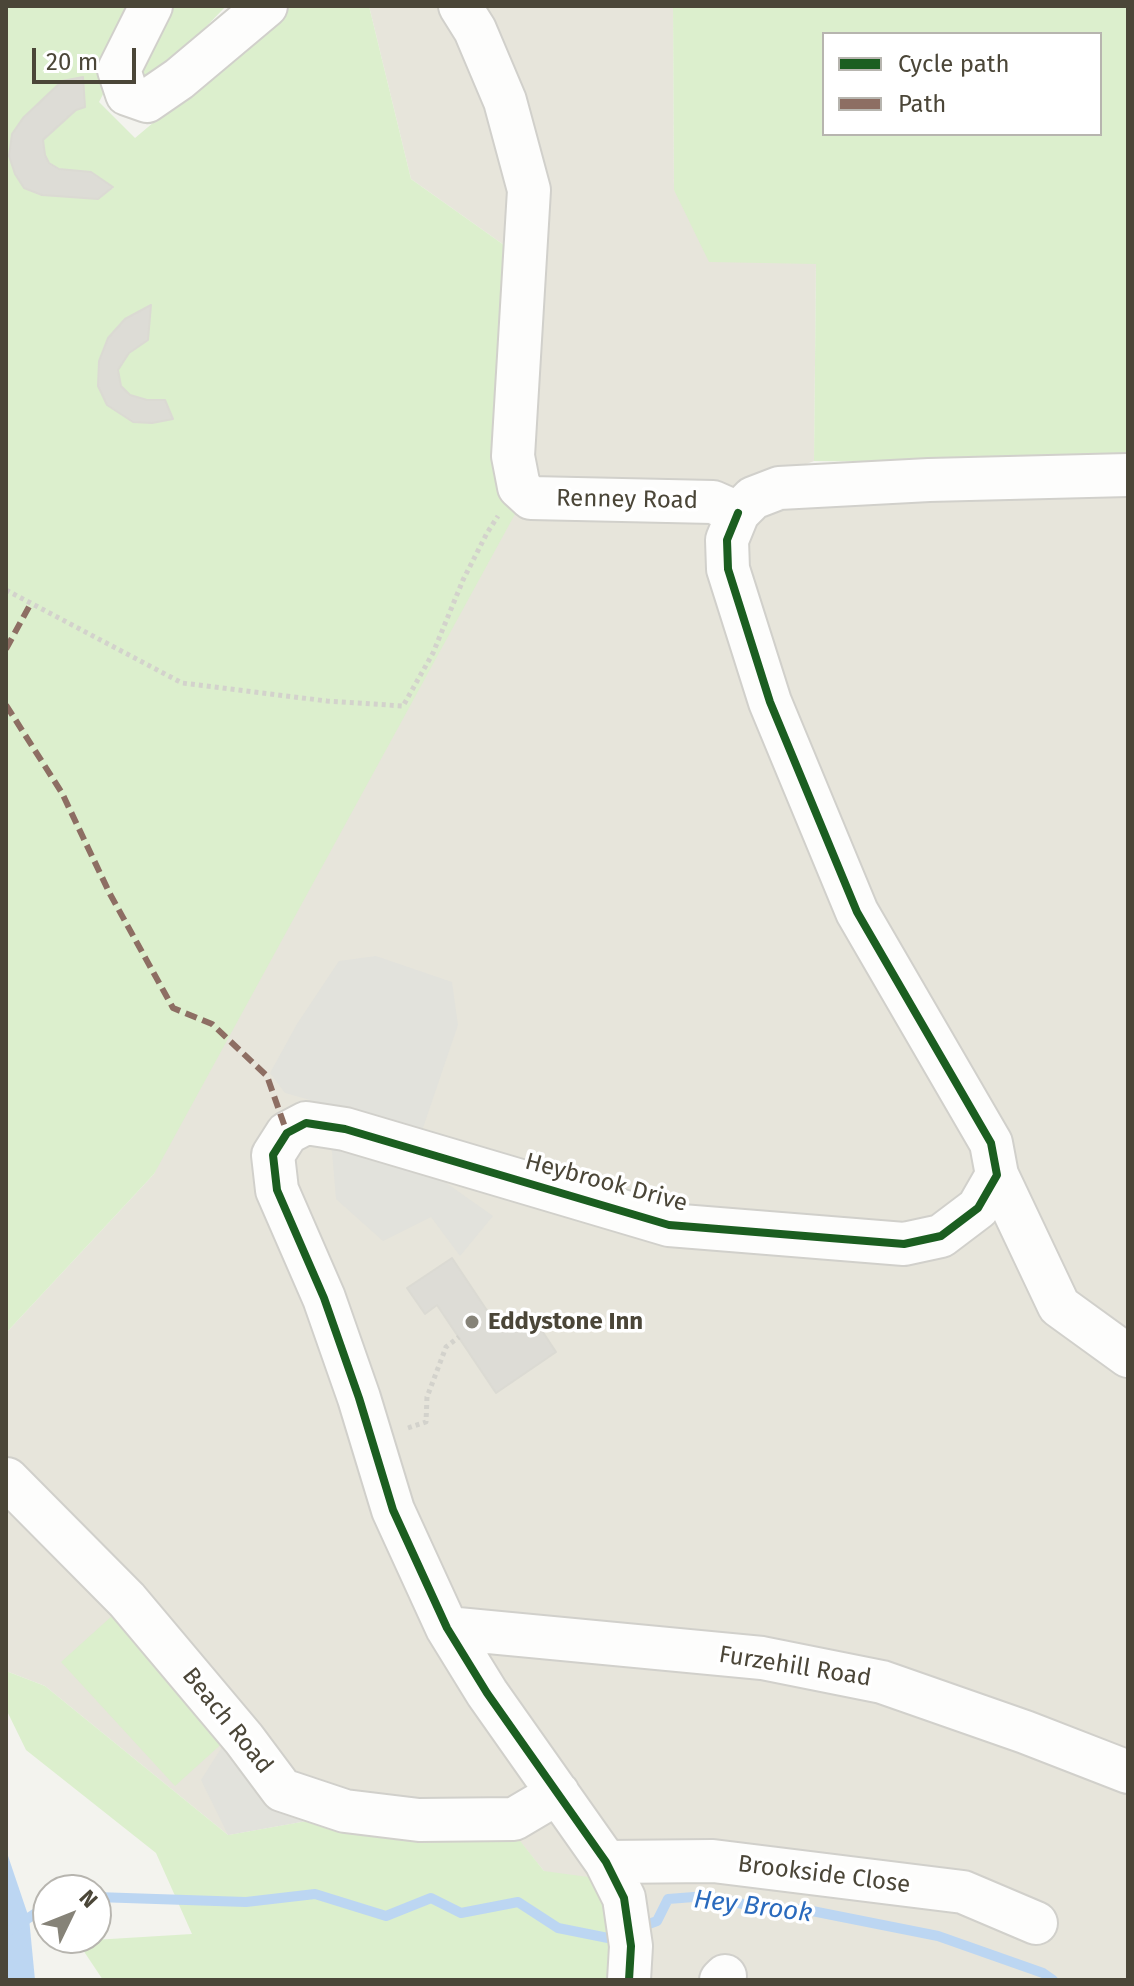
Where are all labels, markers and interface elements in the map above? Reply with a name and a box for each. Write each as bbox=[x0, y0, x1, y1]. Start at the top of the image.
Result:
scale bar bbox=[36, 32, 140, 82]
legend bbox=[822, 32, 1102, 136]
text: 20 m bbox=[46, 48, 98, 76]
text: Cycle path bbox=[898, 50, 1010, 78]
text: Path bbox=[898, 90, 946, 118]
street label: Renney Road bbox=[556, 484, 698, 516]
street label: Heybrook Drive bbox=[522, 1147, 690, 1219]
place label: Eddystone Inn bbox=[488, 1308, 643, 1336]
marker: Eddystone Inn bbox=[463, 1313, 481, 1331]
street label: Furzehill Road bbox=[717, 1641, 873, 1693]
street label: Beach Road bbox=[176, 1662, 278, 1780]
street label: Brookside Close bbox=[736, 1850, 912, 1900]
north arrow bbox=[32, 1874, 112, 1954]
text: N bbox=[74, 1884, 103, 1913]
water label: Hey Brook bbox=[692, 1884, 814, 1930]

